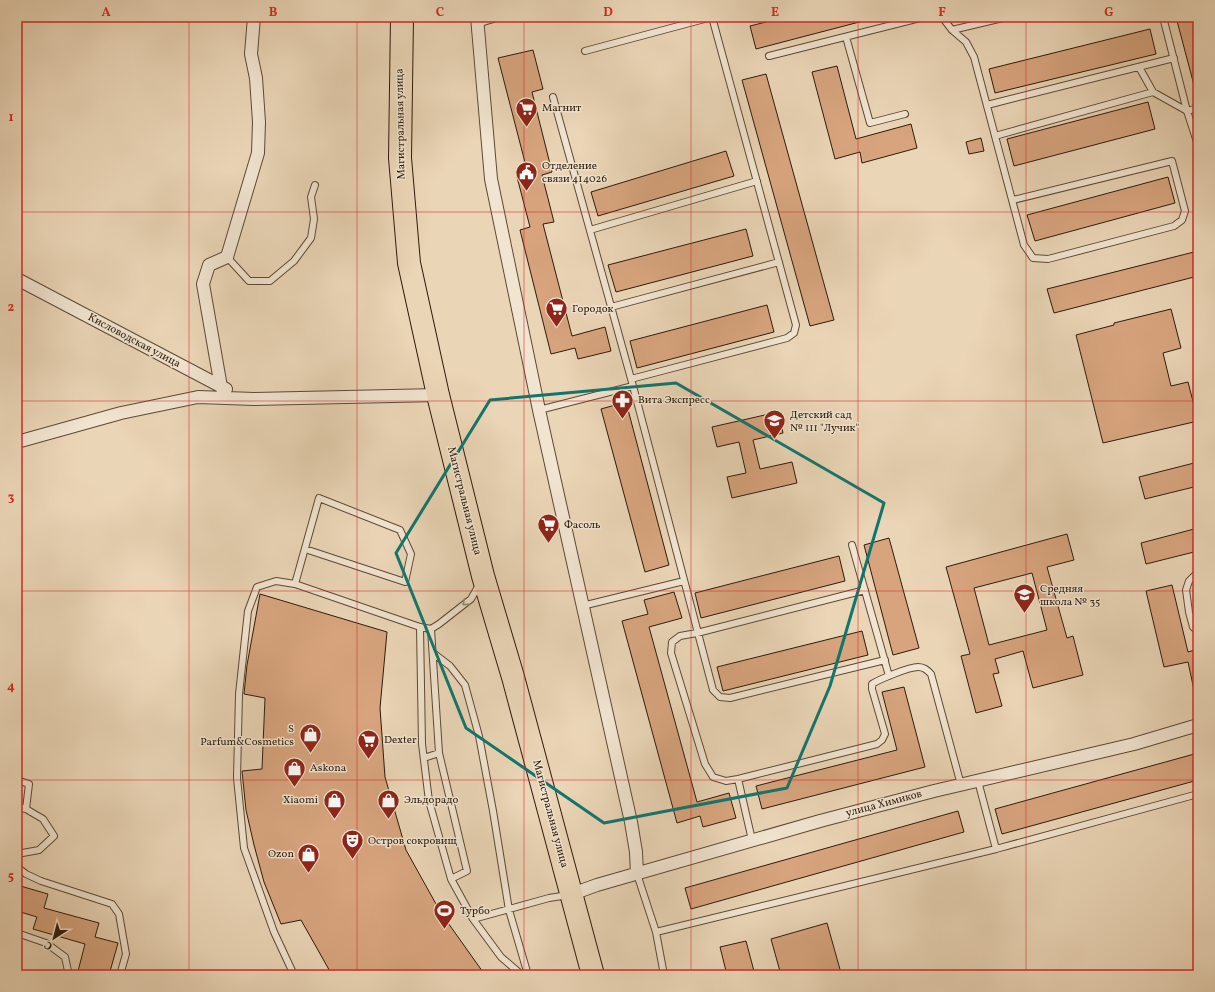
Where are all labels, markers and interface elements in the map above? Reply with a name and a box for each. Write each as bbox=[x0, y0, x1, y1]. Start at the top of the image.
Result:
text: A bbox=[101, 4, 111, 22]
text: B bbox=[269, 4, 278, 22]
text: C bbox=[436, 4, 444, 22]
text: D bbox=[603, 4, 613, 22]
text: E bbox=[771, 4, 779, 22]
text: F bbox=[938, 4, 946, 22]
text: G bbox=[1104, 4, 1114, 22]
street label: Магистральная улица bbox=[393, 68, 409, 180]
supermarket icon: Магнит bbox=[513, 95, 539, 128]
place label: Магнит bbox=[542, 101, 582, 116]
text: 1 bbox=[8, 109, 14, 127]
public building icon: Отделение связи 414026 bbox=[514, 159, 540, 192]
place label: Отделение связи 414026 bbox=[542, 159, 607, 187]
supermarket icon: Городок bbox=[543, 296, 569, 329]
text: 2 bbox=[8, 299, 15, 317]
place label: Городок bbox=[572, 302, 613, 317]
street label: Кисловодская улица bbox=[85, 310, 183, 372]
pharmacy icon: Вита Экспресс bbox=[610, 387, 636, 420]
place label: Вита Экспресс bbox=[638, 393, 710, 408]
school or university icon: Детский сад № 111 "Лучик" bbox=[761, 408, 787, 441]
place label: Детский сад № 111 "Лучик" bbox=[790, 408, 859, 436]
street label: Магистральная улица bbox=[443, 445, 485, 557]
text: 3 bbox=[8, 489, 15, 507]
supermarket icon: Фасоль bbox=[536, 512, 562, 545]
place label: Фасоль bbox=[564, 518, 601, 533]
school or university icon: Средняя школа № 35 bbox=[1012, 582, 1038, 615]
place label: Средняя школа № 35 bbox=[1040, 582, 1100, 610]
one-way arrow bbox=[463, 599, 470, 606]
text: 4 bbox=[7, 678, 15, 696]
place label: S Parfum&Cosmetics bbox=[200, 722, 294, 750]
shop icon: S Parfum&Cosmetics bbox=[297, 722, 323, 755]
supermarket icon: Dexter bbox=[356, 727, 382, 760]
place label: Dexter bbox=[384, 733, 417, 748]
shop icon: Askona bbox=[282, 755, 308, 788]
street label: Магистральная улица bbox=[528, 758, 572, 870]
place label: Askona bbox=[310, 761, 347, 776]
shop icon: Xiaomi bbox=[321, 787, 347, 820]
shop icon: Эльдорадо bbox=[376, 787, 402, 820]
street label: улица Химиков bbox=[844, 787, 924, 821]
place label: Xiaomi bbox=[283, 793, 318, 808]
place label: Эльдорадо bbox=[404, 793, 458, 808]
theatre icon: Остров сокровищ bbox=[339, 828, 365, 861]
place label: Остров сокровищ bbox=[368, 834, 458, 849]
shop icon: Ozon bbox=[296, 841, 322, 874]
place label: Ozon bbox=[268, 847, 294, 862]
text: 5 bbox=[8, 868, 14, 886]
sports icon: Турбо bbox=[432, 898, 458, 931]
place label: Турбо bbox=[460, 904, 490, 919]
north arrow bbox=[34, 918, 74, 958]
text: С bbox=[42, 937, 56, 953]

